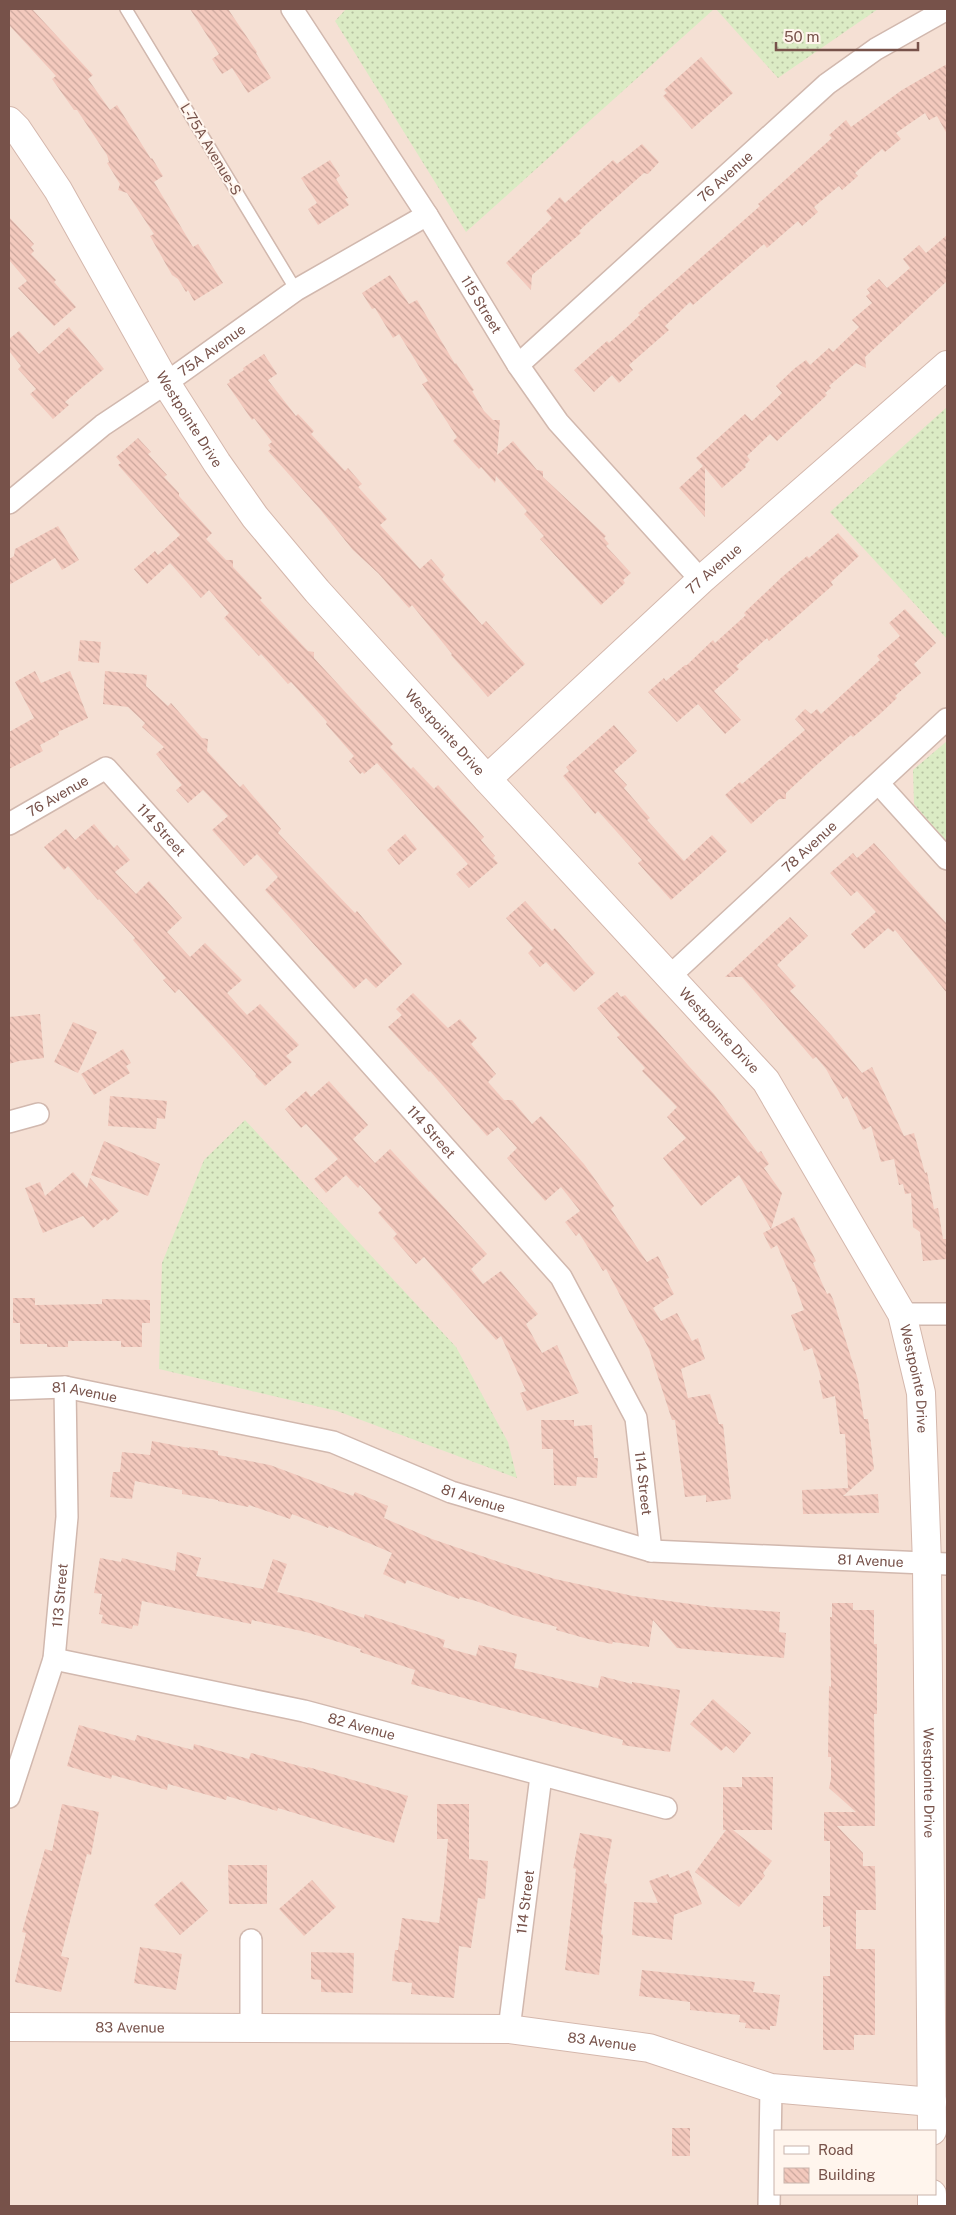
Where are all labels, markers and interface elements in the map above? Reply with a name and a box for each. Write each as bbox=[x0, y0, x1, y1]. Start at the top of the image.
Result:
scale bar bbox=[776, 20, 918, 52]
text: 50 m bbox=[784, 28, 819, 45]
street label: L-75A Avenue-S bbox=[177, 100, 245, 198]
street label: 76 Avenue bbox=[694, 148, 756, 206]
street label: 115 Street bbox=[458, 273, 505, 336]
street label: 75A Avenue bbox=[175, 321, 248, 380]
street label: Westpointe Drive bbox=[153, 368, 226, 470]
street label: 77 Avenue bbox=[683, 540, 745, 598]
street label: Westpointe Drive bbox=[402, 686, 488, 779]
street label: 76 Avenue bbox=[24, 772, 91, 820]
street label: 114 Street bbox=[134, 800, 189, 859]
street label: 78 Avenue bbox=[779, 817, 840, 876]
street label: Westpointe Drive bbox=[676, 984, 763, 1076]
street label: 114 Street bbox=[404, 1102, 459, 1161]
street label: Westpointe Drive bbox=[897, 1323, 930, 1434]
street label: 81 Avenue bbox=[52, 1379, 119, 1406]
street label: 114 Street bbox=[632, 1450, 655, 1516]
street label: 81 Avenue bbox=[439, 1481, 507, 1516]
street label: 81 Avenue bbox=[837, 1551, 904, 1570]
street label: 113 Street bbox=[49, 1563, 71, 1628]
street label: 82 Avenue bbox=[326, 1710, 397, 1743]
street label: Westpointe Drive bbox=[920, 1727, 937, 1838]
street label: 114 Street bbox=[513, 1869, 537, 1935]
street label: 83 Avenue bbox=[95, 2019, 165, 2036]
street label: 83 Avenue bbox=[567, 2029, 638, 2054]
legend bbox=[774, 2130, 936, 2195]
text: Road bbox=[818, 2141, 854, 2158]
text: Building bbox=[818, 2166, 876, 2183]

